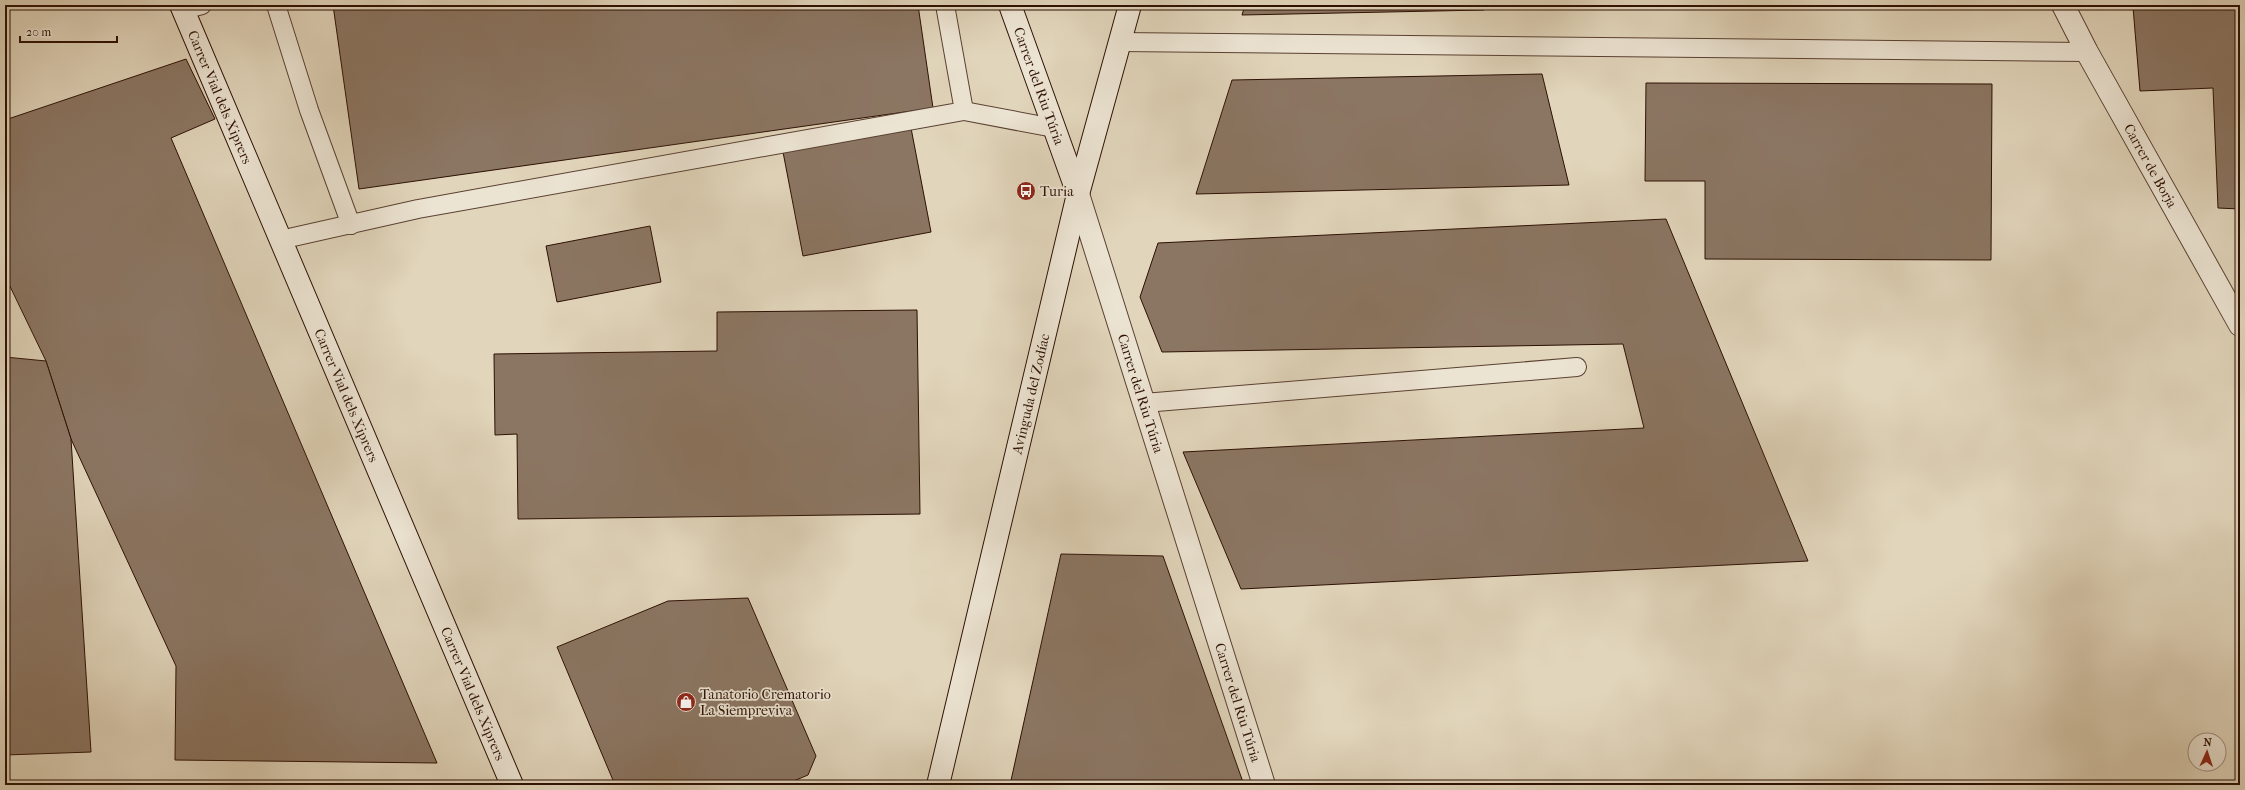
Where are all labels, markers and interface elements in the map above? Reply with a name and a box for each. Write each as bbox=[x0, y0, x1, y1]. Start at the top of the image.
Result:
scale bar bbox=[20, 18, 117, 44]
text: 20 m bbox=[26, 25, 51, 39]
street label: Carrer del Riu Túria bbox=[1010, 25, 1068, 148]
street label: Carrer Vial dels Xiprers bbox=[184, 28, 255, 167]
street label: Carrer de Borja bbox=[2120, 121, 2181, 211]
bus stop icon: Turia bbox=[1015, 180, 1037, 202]
place label: Turia bbox=[1040, 183, 1074, 200]
street label: Carrer Vial dels Xiprers bbox=[310, 326, 382, 465]
street label: Avinguda del Zodíac bbox=[1008, 332, 1054, 457]
street label: Carrer del Riu Túria bbox=[1114, 332, 1167, 456]
street label: Carrer Vial dels Xiprers bbox=[437, 624, 509, 763]
street label: Carrer del Riu Túria bbox=[1211, 641, 1264, 765]
place label: Tanatorio Crematorio La Siempreviva bbox=[700, 686, 831, 719]
shop icon: Tanatorio Crematorio La Siempreviva bbox=[675, 691, 697, 713]
north arrow bbox=[2187, 732, 2227, 772]
text: N bbox=[2203, 736, 2213, 749]

